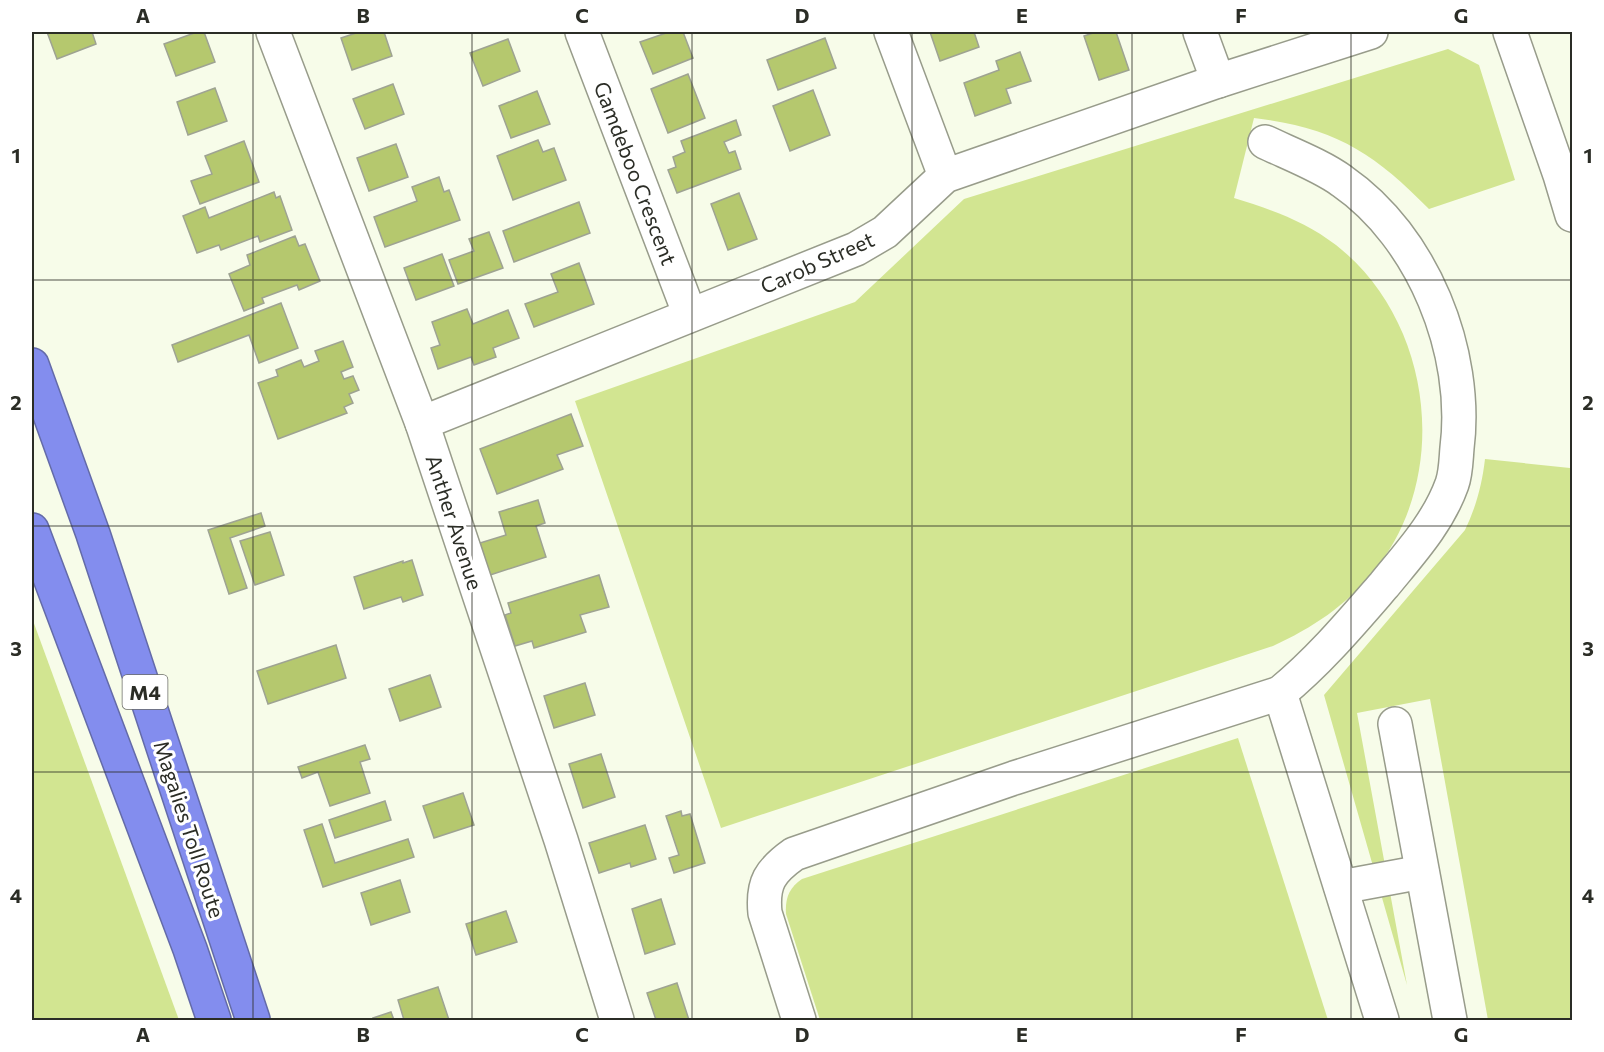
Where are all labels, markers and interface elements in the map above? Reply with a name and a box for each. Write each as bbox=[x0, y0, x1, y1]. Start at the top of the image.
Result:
text: A bbox=[136, 3, 150, 27]
text: B bbox=[356, 3, 370, 27]
text: C bbox=[575, 3, 589, 27]
text: D bbox=[795, 3, 809, 27]
text: E bbox=[1016, 3, 1028, 27]
text: F bbox=[1235, 3, 1247, 27]
text: G bbox=[1454, 3, 1468, 27]
street label: Gamdeboo Crescent bbox=[589, 78, 683, 268]
text: 1 bbox=[11, 143, 21, 167]
text: 1 bbox=[1583, 143, 1593, 167]
street label: Carob Street bbox=[756, 226, 878, 298]
text: 2 bbox=[10, 390, 22, 414]
text: 2 bbox=[1582, 390, 1594, 414]
street label: Anther Avenue bbox=[421, 451, 489, 593]
text: 3 bbox=[10, 636, 22, 660]
text: 3 bbox=[1582, 636, 1594, 660]
road number: M4 bbox=[122, 675, 168, 709]
street label: Magalies Toll Route bbox=[150, 737, 230, 921]
text: 4 bbox=[10, 883, 22, 907]
text: 4 bbox=[1582, 883, 1594, 907]
text: A bbox=[136, 1022, 150, 1046]
text: B bbox=[356, 1022, 370, 1046]
text: C bbox=[575, 1022, 589, 1046]
text: D bbox=[795, 1022, 809, 1046]
text: E bbox=[1016, 1022, 1028, 1046]
text: F bbox=[1235, 1022, 1247, 1046]
text: G bbox=[1454, 1022, 1468, 1046]

